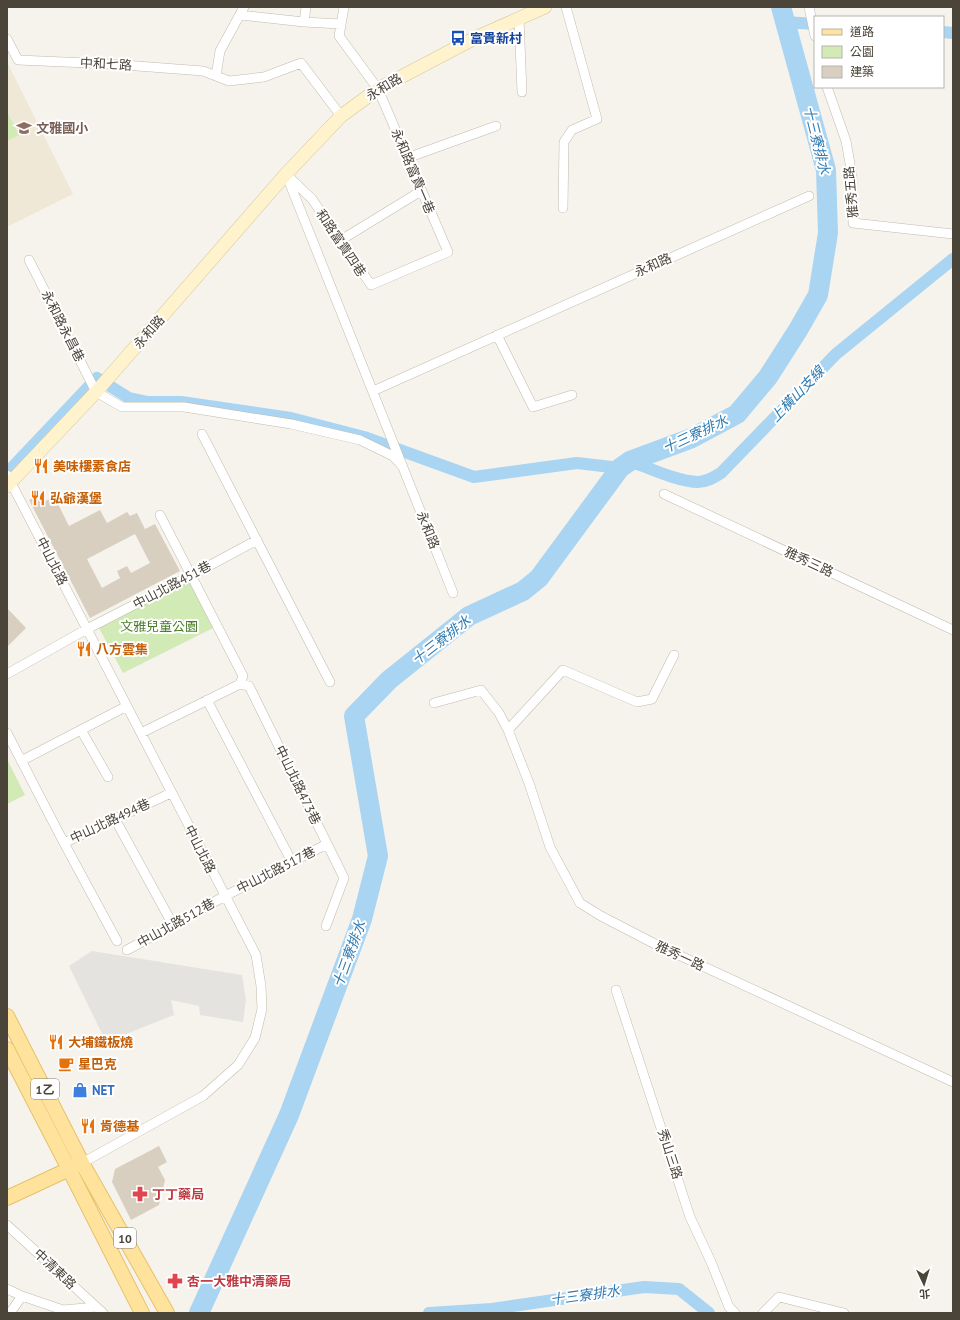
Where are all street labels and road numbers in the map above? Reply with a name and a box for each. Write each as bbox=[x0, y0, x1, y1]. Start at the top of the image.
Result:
street label: 中和七路 bbox=[80, 54, 132, 74]
street label: 永和路 bbox=[363, 70, 405, 104]
street label: 永和路富貴一巷 bbox=[387, 126, 439, 216]
street label: 雅秀五路 bbox=[840, 165, 862, 219]
street label: 和路富貴四巷 bbox=[312, 206, 370, 280]
street label: 永和路 bbox=[632, 249, 674, 281]
street label: 永和路永昌巷 bbox=[38, 287, 88, 365]
street label: 永和路 bbox=[130, 312, 168, 352]
street label: 永和路 bbox=[413, 509, 443, 551]
street label: 中山北路 bbox=[33, 534, 71, 588]
street label: 雅秀三路 bbox=[782, 543, 836, 581]
street label: 中山北路451巷 bbox=[130, 557, 214, 613]
street label: 中山北路473巷 bbox=[271, 743, 325, 827]
street label: 中山北路494巷 bbox=[67, 795, 153, 847]
street label: 中山北路 bbox=[181, 822, 219, 876]
street label: 中山北路517巷 bbox=[234, 843, 318, 897]
street label: 中山北路512巷 bbox=[134, 895, 218, 951]
street label: 雅秀一路 bbox=[653, 937, 707, 975]
road number: 1乙 bbox=[31, 1079, 59, 1099]
street label: 秀山三路 bbox=[654, 1127, 686, 1181]
road number: 10 bbox=[114, 1228, 136, 1248]
street label: 中清東路 bbox=[30, 1245, 80, 1293]

